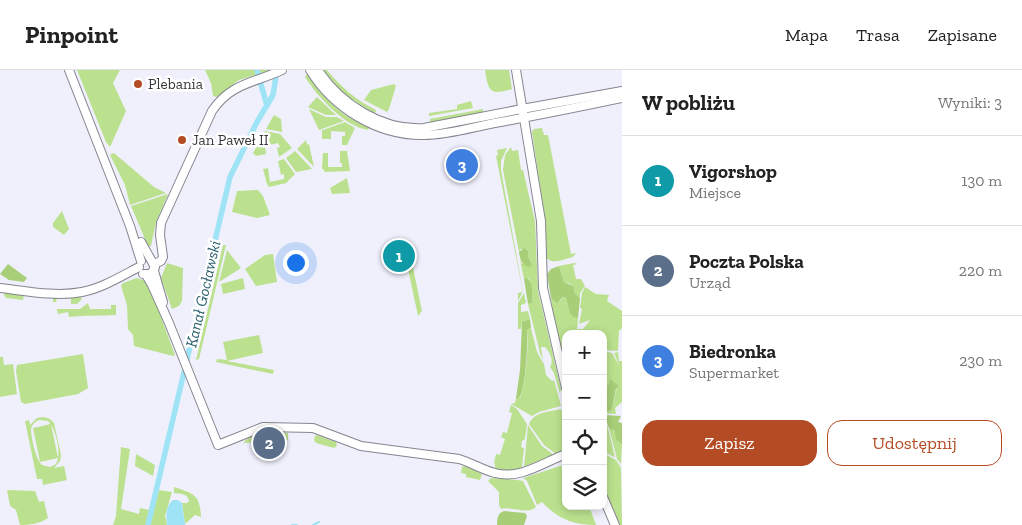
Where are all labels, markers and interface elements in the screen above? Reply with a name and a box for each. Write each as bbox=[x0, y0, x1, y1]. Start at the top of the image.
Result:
text: Pinpoint bbox=[25, 20, 118, 49]
text: Mapa bbox=[785, 24, 828, 46]
text: Trasa bbox=[856, 24, 900, 46]
text: Zapisane bbox=[928, 24, 997, 46]
place label: Plebania bbox=[148, 75, 203, 93]
marker: Plebania bbox=[132, 78, 144, 90]
text: W pobliżu bbox=[642, 90, 735, 115]
text: Wyniki: 3 bbox=[938, 93, 1002, 112]
place label: Jan Paweł II bbox=[192, 131, 269, 149]
marker: Jan Paweł II bbox=[176, 134, 188, 146]
pin: 3 bbox=[446, 146, 478, 184]
text: Vigorshop bbox=[689, 160, 777, 183]
text: 1 bbox=[655, 171, 661, 190]
text: 130 m bbox=[961, 171, 1002, 190]
text: Miejsce bbox=[689, 183, 741, 202]
pin: 1 bbox=[383, 237, 415, 275]
water label: Kanał Gocławski bbox=[181, 239, 225, 349]
your location bbox=[283, 250, 309, 276]
text: Poczta Polska bbox=[689, 250, 804, 273]
text: 2 bbox=[654, 261, 662, 280]
text: 220 m bbox=[959, 261, 1002, 280]
text: Urząd bbox=[689, 273, 731, 292]
map controls bbox=[562, 330, 607, 510]
button: + bbox=[562, 330, 607, 375]
text: Biedronka bbox=[689, 340, 776, 363]
text: 3 bbox=[654, 351, 662, 370]
text: 230 m bbox=[959, 351, 1002, 370]
text: Supermarket bbox=[689, 363, 779, 382]
button: − bbox=[562, 375, 607, 420]
button: locate bbox=[562, 420, 607, 465]
button: Zapisz bbox=[642, 420, 817, 466]
button: Udostępnij bbox=[827, 420, 1002, 466]
pin: 2 bbox=[253, 424, 285, 462]
button: layers bbox=[562, 465, 607, 510]

